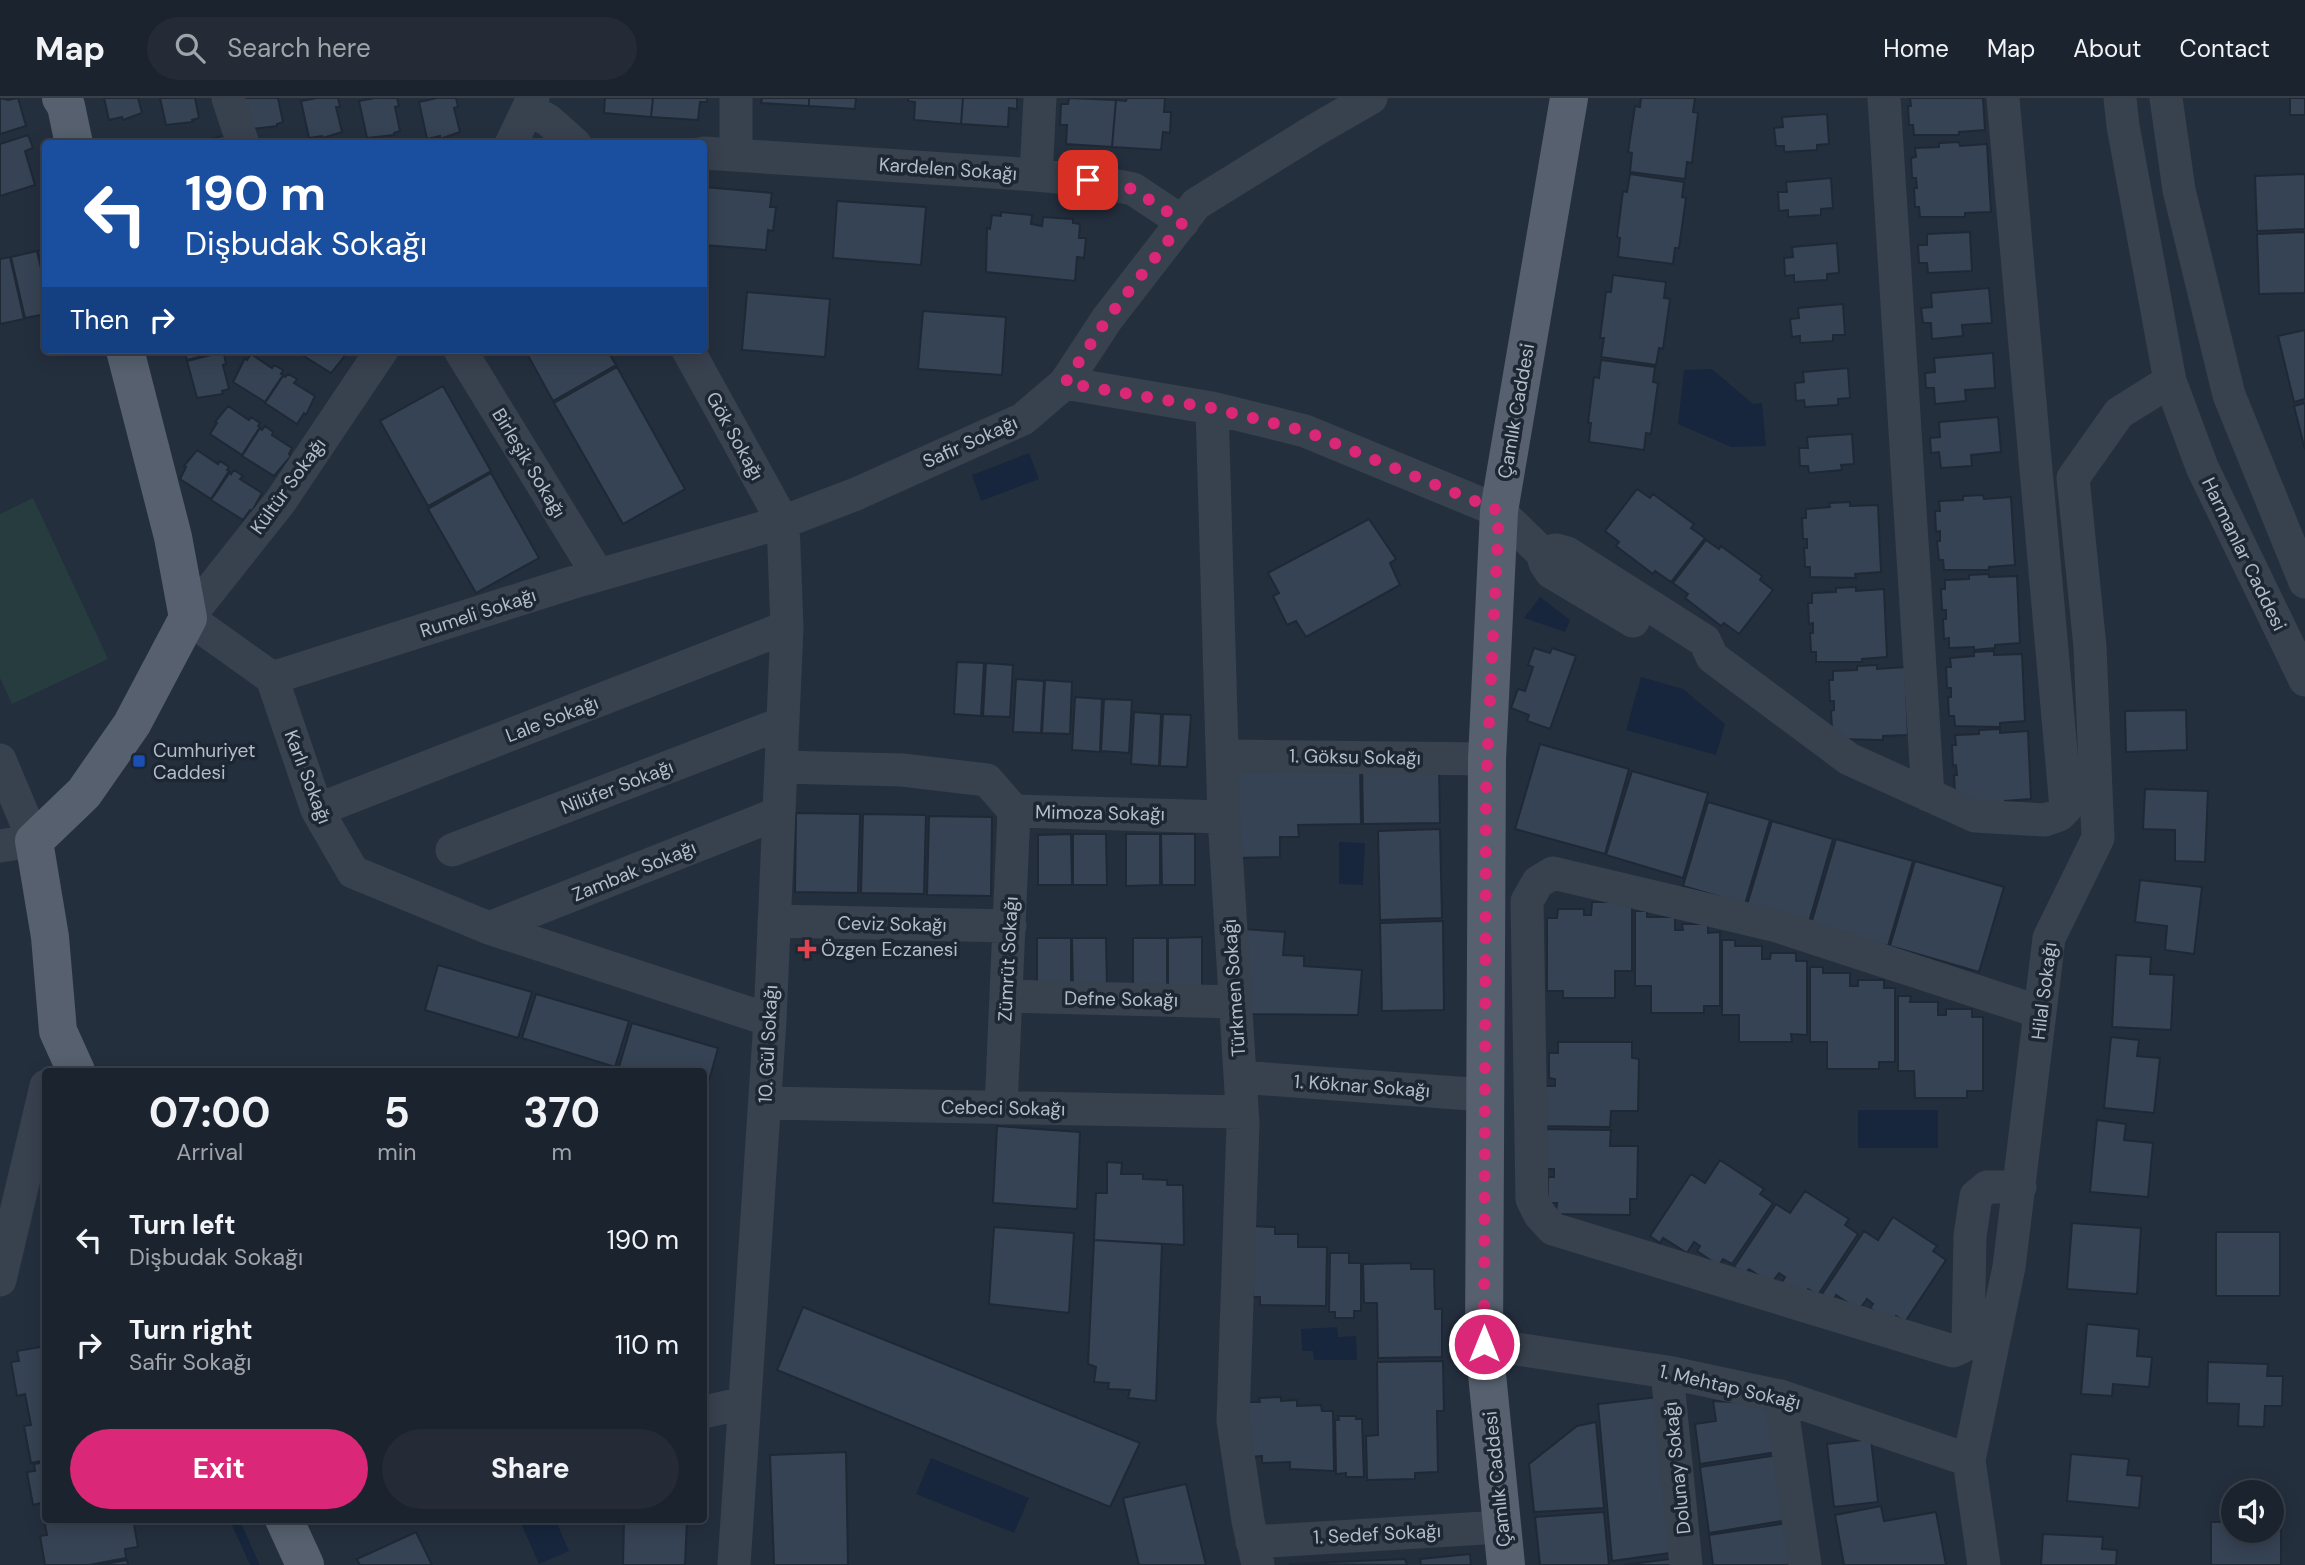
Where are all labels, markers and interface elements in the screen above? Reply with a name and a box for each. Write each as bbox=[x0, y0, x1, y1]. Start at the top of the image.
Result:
search box bbox=[147, 17, 637, 80]
text: Map bbox=[35, 27, 105, 70]
icon: search bbox=[171, 29, 209, 67]
text: Search here bbox=[227, 31, 371, 65]
text: Home bbox=[1883, 33, 1949, 64]
text: Map bbox=[1987, 33, 2035, 64]
text: About bbox=[2073, 33, 2142, 64]
text: Contact bbox=[2180, 33, 2270, 64]
pin bbox=[1058, 150, 1118, 210]
street label: Kardelen Sokağı bbox=[878, 152, 1018, 186]
text: 190 m bbox=[185, 161, 326, 225]
icon: arrive bbox=[1069, 161, 1107, 199]
icon: left bbox=[70, 168, 161, 259]
text: Dişbudak Sokağı bbox=[185, 223, 427, 265]
icon: right bbox=[143, 301, 181, 339]
text: Then bbox=[70, 303, 129, 337]
street label: Çamlık Caddesi bbox=[1492, 342, 1540, 480]
street label: Gök Sokağı bbox=[700, 387, 770, 485]
street label: Birleşik Sokağı bbox=[486, 404, 572, 522]
street label: Safir Sokağı bbox=[919, 410, 1021, 474]
street label: Kültür Sokağı bbox=[245, 433, 331, 539]
street label: Harmanlar Caddesi bbox=[2196, 473, 2292, 635]
street label: Rumeli Sokağı bbox=[417, 582, 539, 644]
street label: Lale Sokağı bbox=[502, 690, 602, 748]
street label: Karlı Sokağı bbox=[279, 727, 337, 827]
place label: Cumhuriyet Caddesi bbox=[153, 738, 255, 785]
street label: 1. Göksu Sokağı bbox=[1289, 743, 1421, 771]
marker: Cumhuriyet Caddesi bbox=[131, 753, 147, 769]
street label: Nilüfer Sokağı bbox=[557, 754, 677, 820]
street label: Mimoza Sokağı bbox=[1035, 799, 1165, 827]
street label: Zambak Sokağı bbox=[568, 835, 700, 907]
street label: Zümrüt Sokağı bbox=[992, 896, 1024, 1022]
street label: Ceviz Sokağı bbox=[837, 911, 947, 937]
street label: Türkmen Sokağı bbox=[1217, 918, 1251, 1058]
place label: Özgen Eczanesi bbox=[821, 937, 958, 962]
marker: Özgen Eczanesi bbox=[799, 941, 815, 957]
street label: Hilal Sokağı bbox=[2026, 941, 2062, 1041]
street label: 10. Gül Sokağı bbox=[752, 984, 784, 1104]
street label: Defne Sokağı bbox=[1064, 986, 1178, 1012]
street label: 1. Köknar Sokağı bbox=[1293, 1069, 1431, 1103]
text: 07:00 bbox=[149, 1085, 270, 1140]
text: 5 bbox=[384, 1085, 410, 1140]
text: 370 bbox=[523, 1085, 600, 1140]
street label: Cebeci Sokağı bbox=[941, 1094, 1065, 1122]
text: Arrival bbox=[176, 1137, 243, 1167]
text: min bbox=[377, 1137, 416, 1167]
text: m bbox=[551, 1137, 572, 1167]
text: Turn left bbox=[129, 1208, 236, 1242]
icon: left bbox=[70, 1221, 108, 1259]
text: 190 m bbox=[607, 1223, 679, 1257]
text: Dişbudak Sokağı bbox=[129, 1242, 303, 1272]
position arrow bbox=[1447, 1307, 1521, 1381]
text: Turn right bbox=[129, 1313, 253, 1347]
icon: right bbox=[70, 1326, 108, 1364]
text: 110 m bbox=[615, 1328, 679, 1362]
text: Safir Sokağı bbox=[129, 1347, 251, 1377]
street label: 1. Mehtap Sokağı bbox=[1657, 1359, 1803, 1415]
street label: Dolunay Sokağı bbox=[1658, 1401, 1696, 1535]
street label: Çamlık Caddesi bbox=[1477, 1410, 1517, 1548]
button: Exit bbox=[70, 1429, 368, 1509]
button: Share bbox=[382, 1429, 679, 1509]
map controls bbox=[2221, 1480, 2284, 1543]
button: sound bbox=[2221, 1480, 2284, 1543]
street label: 1. Sedef Sokağı bbox=[1313, 1518, 1441, 1550]

